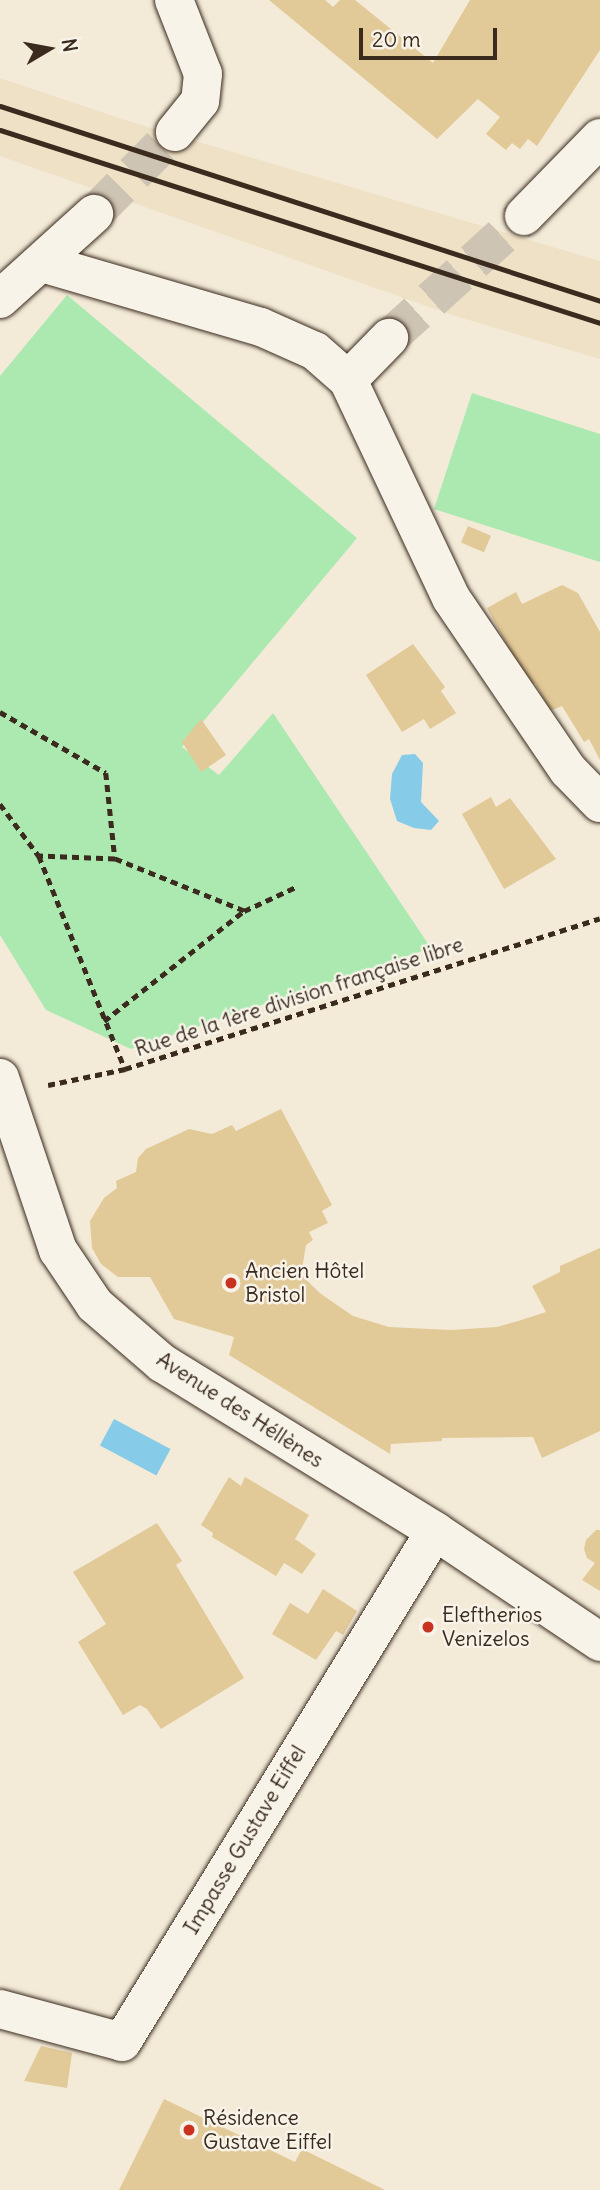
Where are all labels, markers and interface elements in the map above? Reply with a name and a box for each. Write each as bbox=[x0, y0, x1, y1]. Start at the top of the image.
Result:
north arrow bbox=[14, 14, 84, 84]
scale bar bbox=[362, 14, 500, 58]
text: 20 m bbox=[372, 26, 421, 53]
text: N bbox=[57, 37, 83, 54]
street label: Rue de la 1ère division française libre bbox=[132, 932, 466, 1062]
place label: Ancien Hôtel Bristol bbox=[245, 1258, 364, 1308]
marker: Ancien Hôtel Bristol bbox=[223, 1275, 239, 1291]
street label: Avenue des Héllènes bbox=[152, 1347, 328, 1473]
place label: Eleftherios Venizelos bbox=[442, 1602, 542, 1652]
marker: Eleftherios Venizelos bbox=[420, 1619, 436, 1635]
street label: Impasse Gustave Eiffel bbox=[179, 1741, 311, 1939]
place label: Résidence Gustave Eiffel bbox=[203, 2105, 332, 2155]
marker: Résidence Gustave Eiffel bbox=[181, 2122, 197, 2138]

